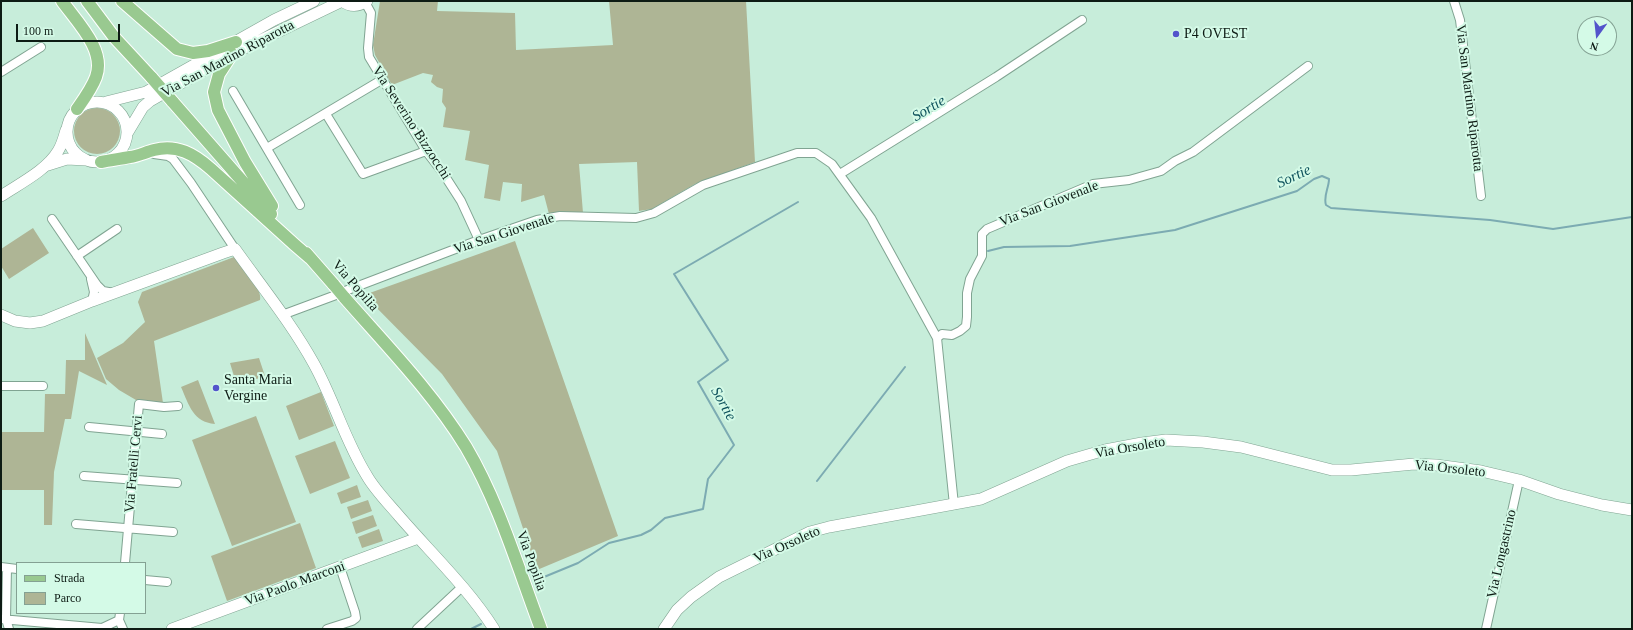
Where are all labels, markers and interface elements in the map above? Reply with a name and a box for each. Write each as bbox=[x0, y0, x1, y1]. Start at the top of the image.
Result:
scale bar bbox=[18, 16, 122, 42]
north arrow bbox=[1577, 16, 1617, 56]
street label: Via San Martino Riparotta bbox=[159, 17, 297, 101]
street label: Via San Martino Riparotta bbox=[1452, 23, 1486, 173]
text: 100 m bbox=[23, 24, 53, 38]
place label: P4 OVEST bbox=[1184, 26, 1247, 42]
marker: P4 OVEST bbox=[1171, 29, 1181, 39]
text: N bbox=[1589, 40, 1600, 53]
street label: Via Severino Bizzocchi bbox=[368, 63, 454, 183]
water label: Sortie bbox=[909, 92, 949, 126]
water label: Sortie bbox=[1274, 161, 1314, 193]
street label: Via San Giovenale bbox=[997, 177, 1101, 231]
street label: Via San Giovenale bbox=[452, 210, 556, 258]
street label: Via Popilia bbox=[328, 257, 382, 315]
place label: Santa Maria Vergine bbox=[224, 372, 292, 404]
marker: Santa Maria Vergine bbox=[211, 383, 221, 393]
water label: Sortie bbox=[706, 384, 740, 424]
street label: Via Fratelli Cervi bbox=[121, 414, 147, 514]
street label: Via Orsoleto bbox=[1094, 434, 1166, 462]
street label: Via Orsoleto bbox=[1414, 457, 1486, 481]
street label: Via Longastrino bbox=[1484, 508, 1520, 600]
street label: Via Orsoleto bbox=[751, 523, 823, 567]
street label: Via Popilia bbox=[512, 529, 550, 593]
street label: Via Paolo Marconi bbox=[242, 558, 348, 610]
legend bbox=[16, 562, 146, 614]
text: Strada bbox=[54, 571, 85, 585]
text: Parco bbox=[54, 591, 81, 605]

